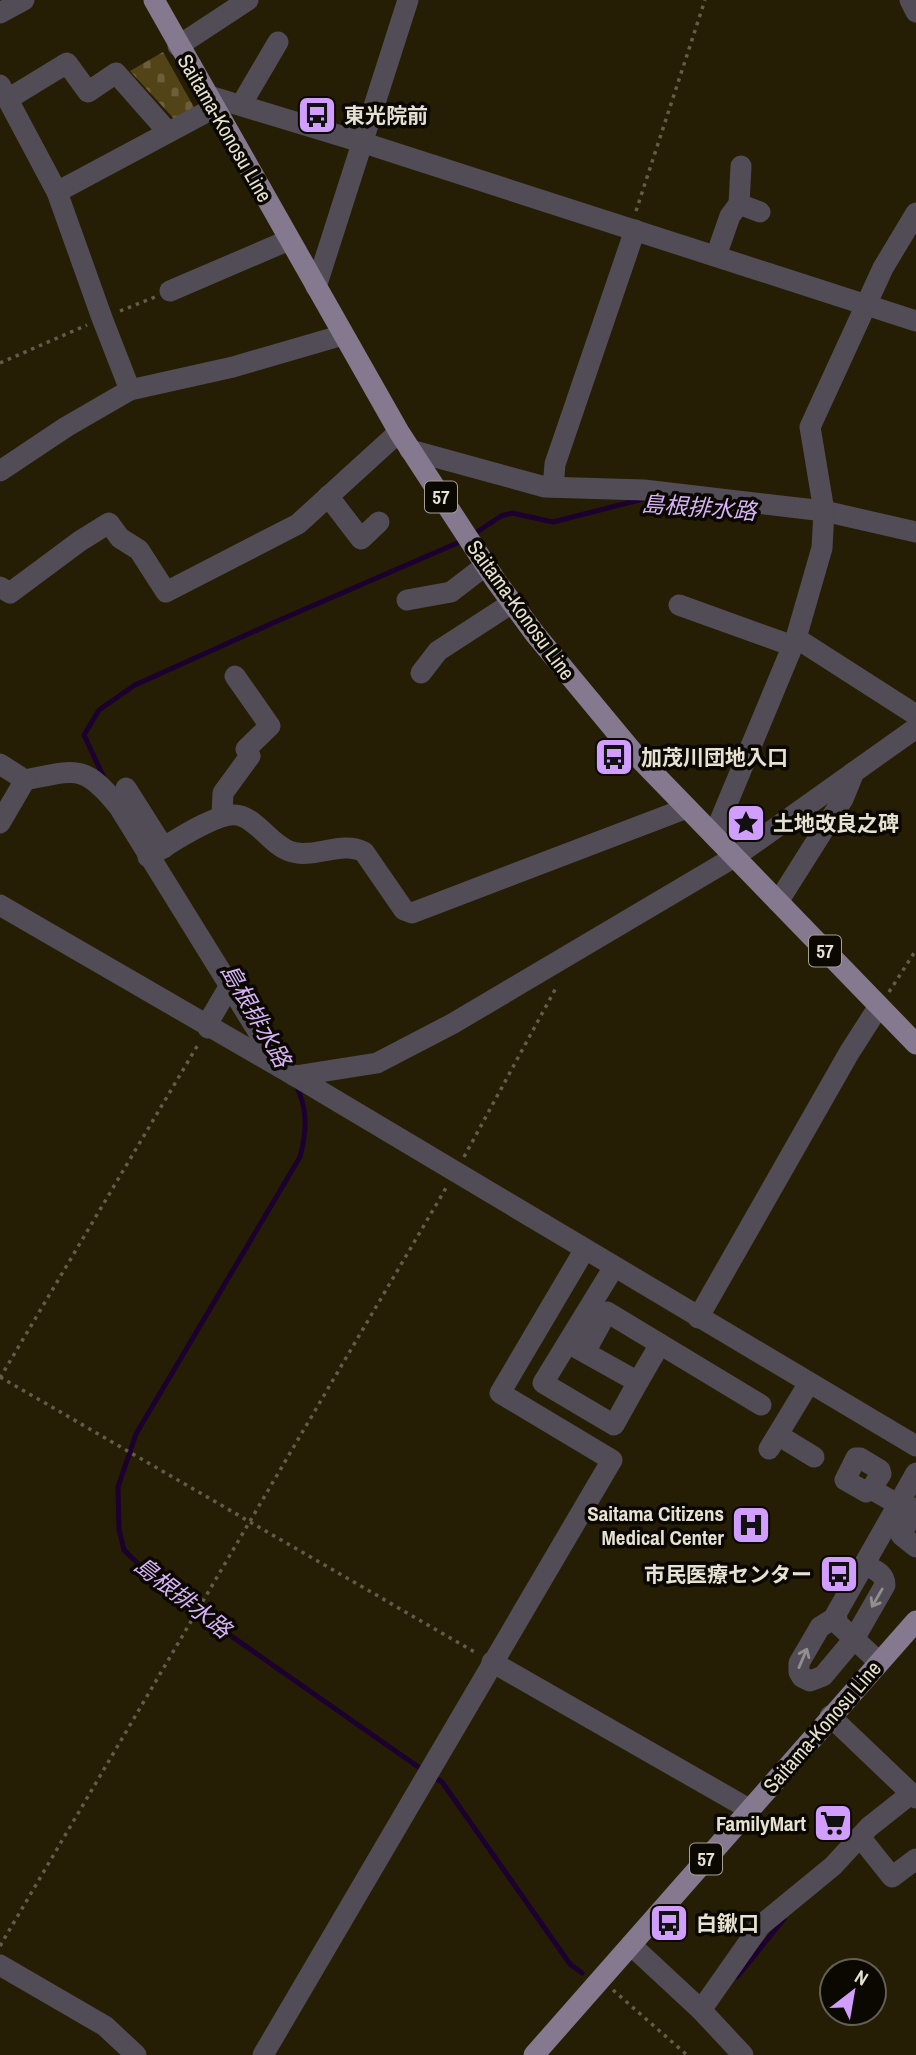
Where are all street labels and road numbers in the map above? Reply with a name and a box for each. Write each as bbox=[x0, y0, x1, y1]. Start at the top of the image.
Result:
street label: Saitama-Konosu Line bbox=[171, 49, 279, 207]
road number: 57 bbox=[425, 482, 457, 512]
street label: Saitama-Konosu Line bbox=[460, 534, 582, 686]
road number: 57 bbox=[809, 936, 841, 967]
street label: Saitama-Konosu Line bbox=[756, 1655, 888, 1799]
road number: 57 bbox=[690, 1843, 722, 1874]

